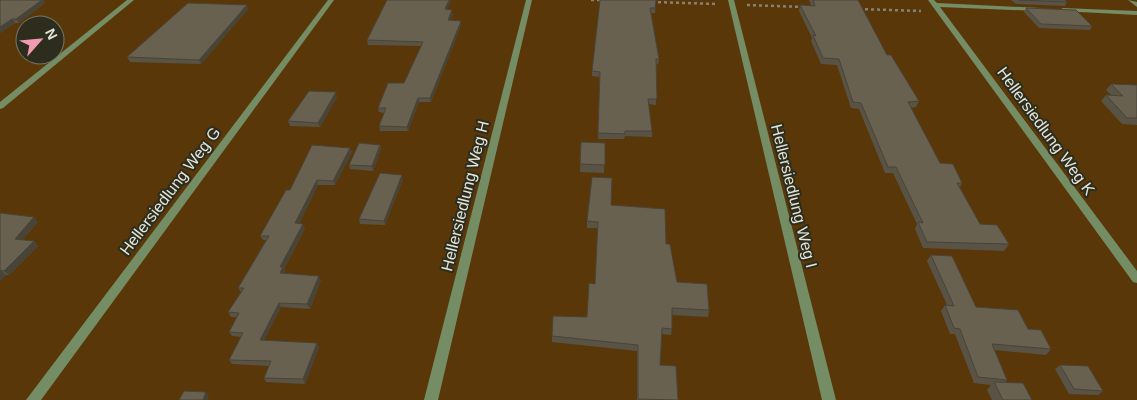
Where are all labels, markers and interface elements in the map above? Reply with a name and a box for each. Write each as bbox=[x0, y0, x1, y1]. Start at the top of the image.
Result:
north arrow bbox=[15, 15, 65, 65]
text: N bbox=[42, 26, 61, 42]
street label: Hellersiedlung Weg K bbox=[994, 64, 1098, 198]
street label: Hellersiedlung Weg H bbox=[438, 119, 492, 273]
street label: Hellersiedlung Weg I bbox=[768, 122, 820, 270]
street label: Hellersiedlung Weg G bbox=[116, 124, 224, 258]

